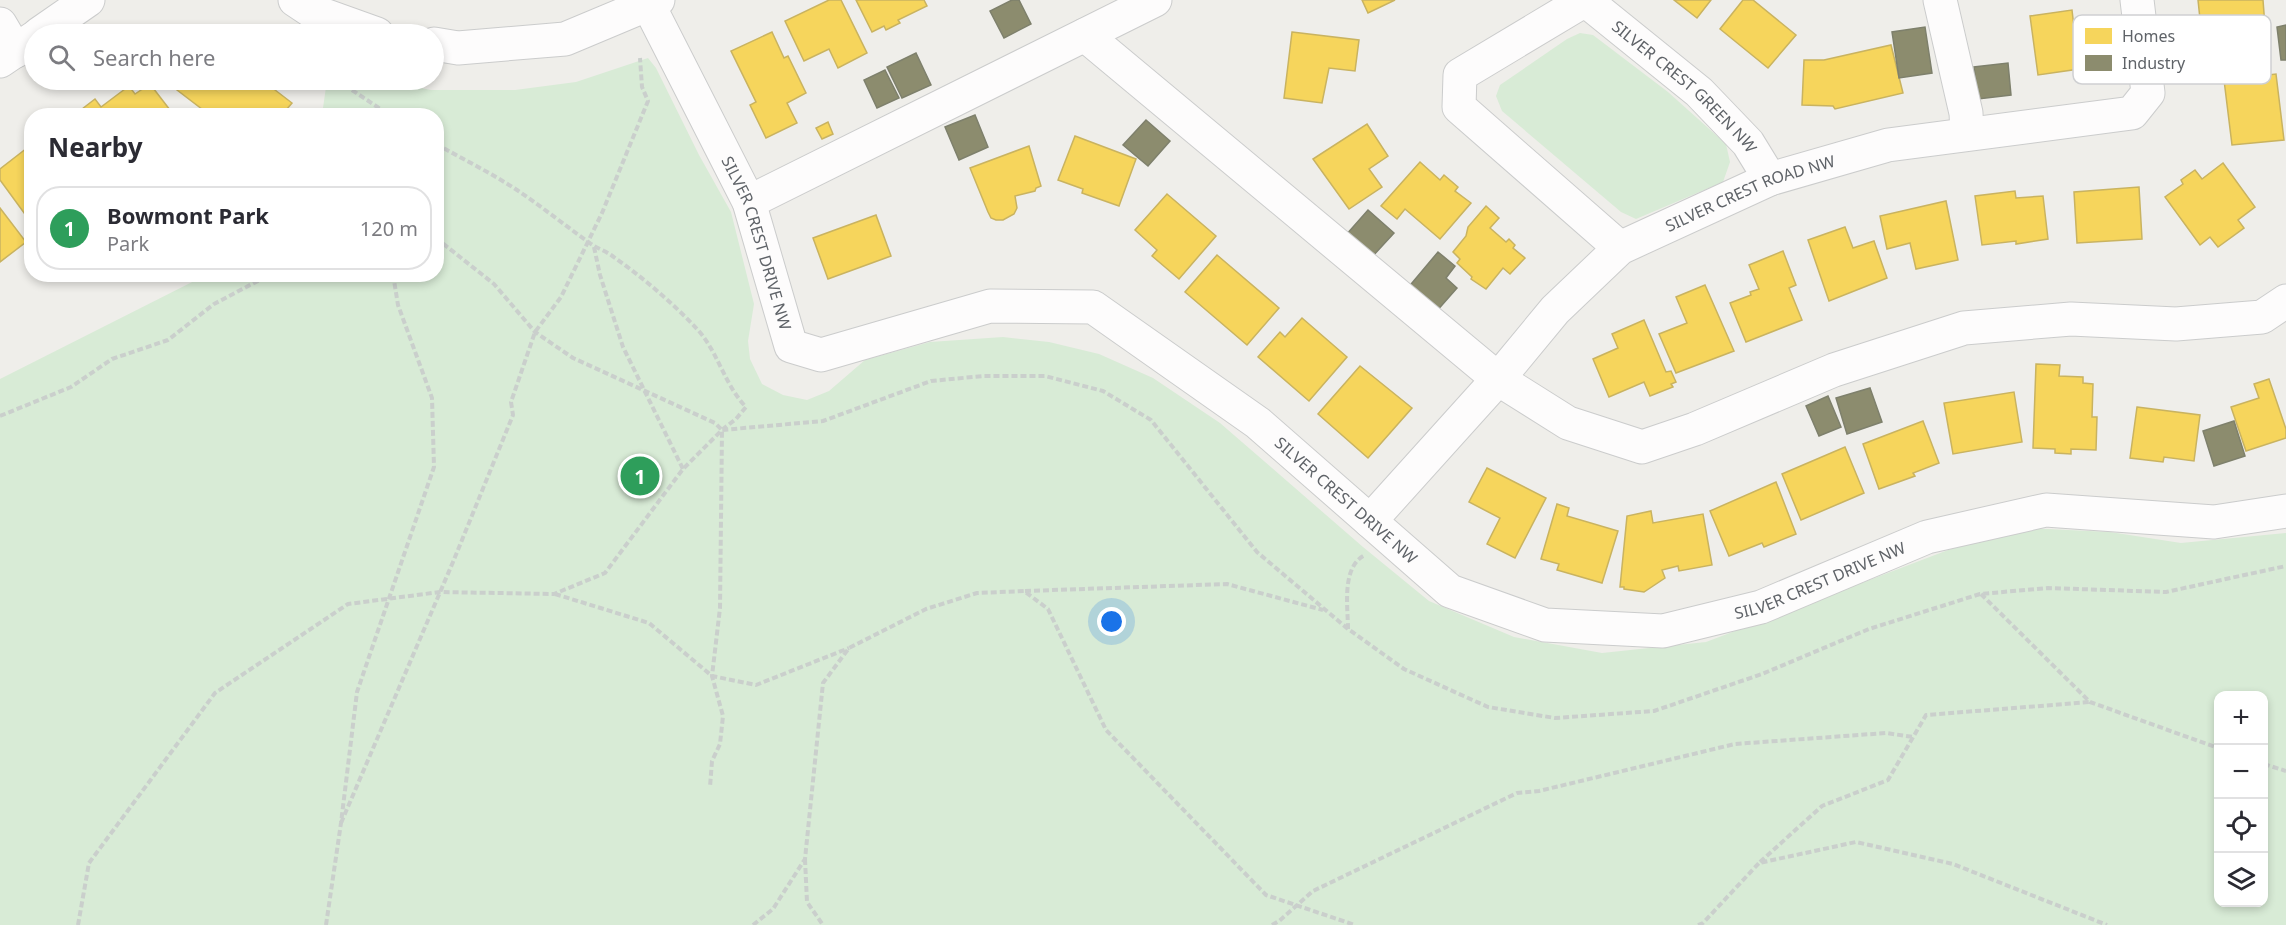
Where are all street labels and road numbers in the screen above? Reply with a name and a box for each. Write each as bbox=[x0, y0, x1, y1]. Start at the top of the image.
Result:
street label: SILVER CREST GREEN NW bbox=[1608, 15, 1762, 157]
street label: SILVER CREST ROAD NW bbox=[1662, 150, 1837, 237]
street label: SILVER CREST DRIVE NW bbox=[716, 152, 797, 332]
street label: SILVER CREST DRIVE NW bbox=[1270, 432, 1422, 569]
street label: SILVER CREST DRIVE NW bbox=[1732, 536, 1909, 624]

